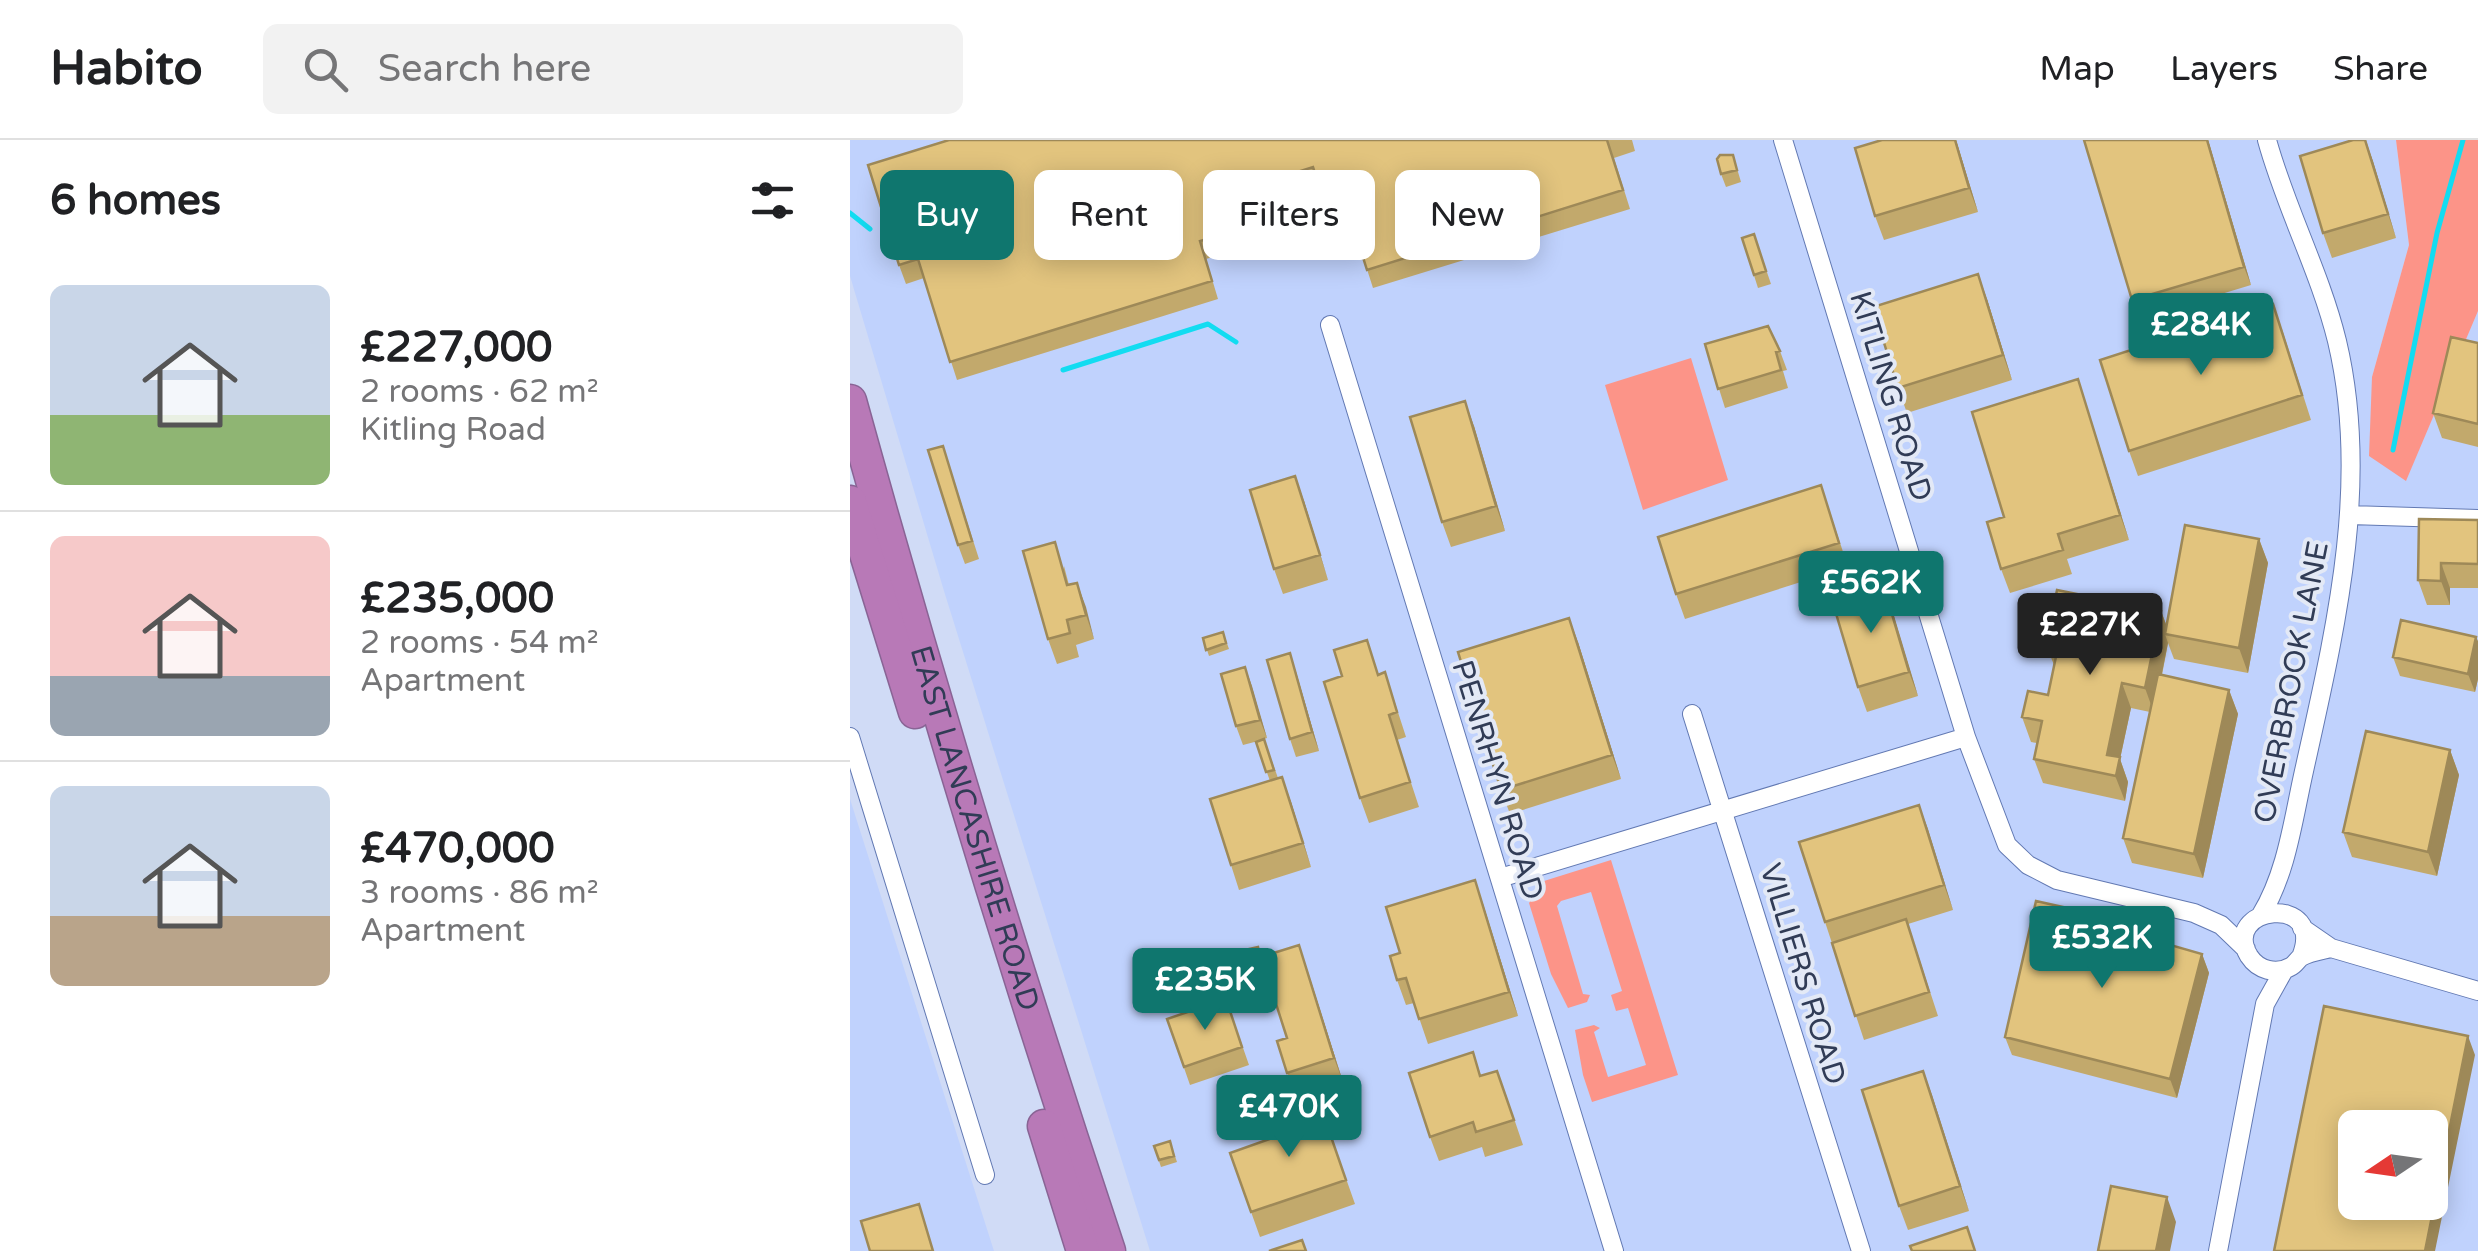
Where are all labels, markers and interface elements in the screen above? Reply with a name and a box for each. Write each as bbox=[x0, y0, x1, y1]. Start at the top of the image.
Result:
search box bbox=[263, 24, 963, 114]
text: Habito bbox=[50, 40, 203, 98]
icon: search bbox=[298, 42, 353, 97]
text: Search here bbox=[378, 46, 591, 92]
text: Map bbox=[2039, 48, 2115, 90]
text: Layers bbox=[2170, 48, 2278, 90]
text: Share bbox=[2333, 48, 2428, 90]
chip: Buy bbox=[880, 170, 1014, 260]
chip: Rent bbox=[1034, 170, 1183, 260]
chip: Filters bbox=[1203, 170, 1375, 260]
chip: New bbox=[1395, 170, 1540, 260]
icon: filters bbox=[745, 173, 800, 228]
text: 6 homes bbox=[50, 175, 221, 226]
street label: KITLING ROAD bbox=[1841, 287, 1940, 506]
pin: £284K bbox=[2131, 293, 2271, 378]
text: £284K bbox=[2150, 306, 2252, 344]
text: £227,000 bbox=[360, 322, 552, 373]
icon: home bbox=[130, 325, 250, 445]
text: 2 rooms · 62 m² bbox=[360, 373, 599, 411]
text: Kitling Road bbox=[360, 411, 546, 449]
street label: OVERBROOK LANE bbox=[2246, 538, 2337, 826]
pin: £562K bbox=[1801, 551, 1941, 636]
text: £562K bbox=[1820, 564, 1922, 602]
text: £235,000 bbox=[360, 573, 554, 624]
icon: home bbox=[130, 576, 250, 696]
pin: £227K bbox=[2020, 593, 2160, 678]
text: £227K bbox=[2039, 606, 2141, 644]
text: 2 rooms · 54 m² bbox=[360, 624, 599, 662]
street label: EAST LANCASHIRE ROAD bbox=[902, 641, 1048, 1015]
street label: PENRHYN ROAD bbox=[1443, 656, 1552, 904]
text: Apartment bbox=[360, 662, 525, 700]
text: £470,000 bbox=[360, 823, 555, 874]
icon: home bbox=[130, 826, 250, 946]
street label: VILLIERS ROAD bbox=[1751, 859, 1854, 1089]
text: 3 rooms · 86 m² bbox=[360, 874, 599, 912]
pin: £532K bbox=[2032, 906, 2172, 991]
text: Apartment bbox=[360, 912, 525, 950]
text: £532K bbox=[2051, 919, 2153, 957]
pin: £235K bbox=[1135, 948, 1275, 1033]
text: £235K bbox=[1154, 961, 1256, 999]
pin: £470K bbox=[1219, 1075, 1359, 1160]
text: £470K bbox=[1238, 1088, 1340, 1126]
north arrow bbox=[2338, 1110, 2448, 1220]
map controls bbox=[2338, 1110, 2448, 1220]

